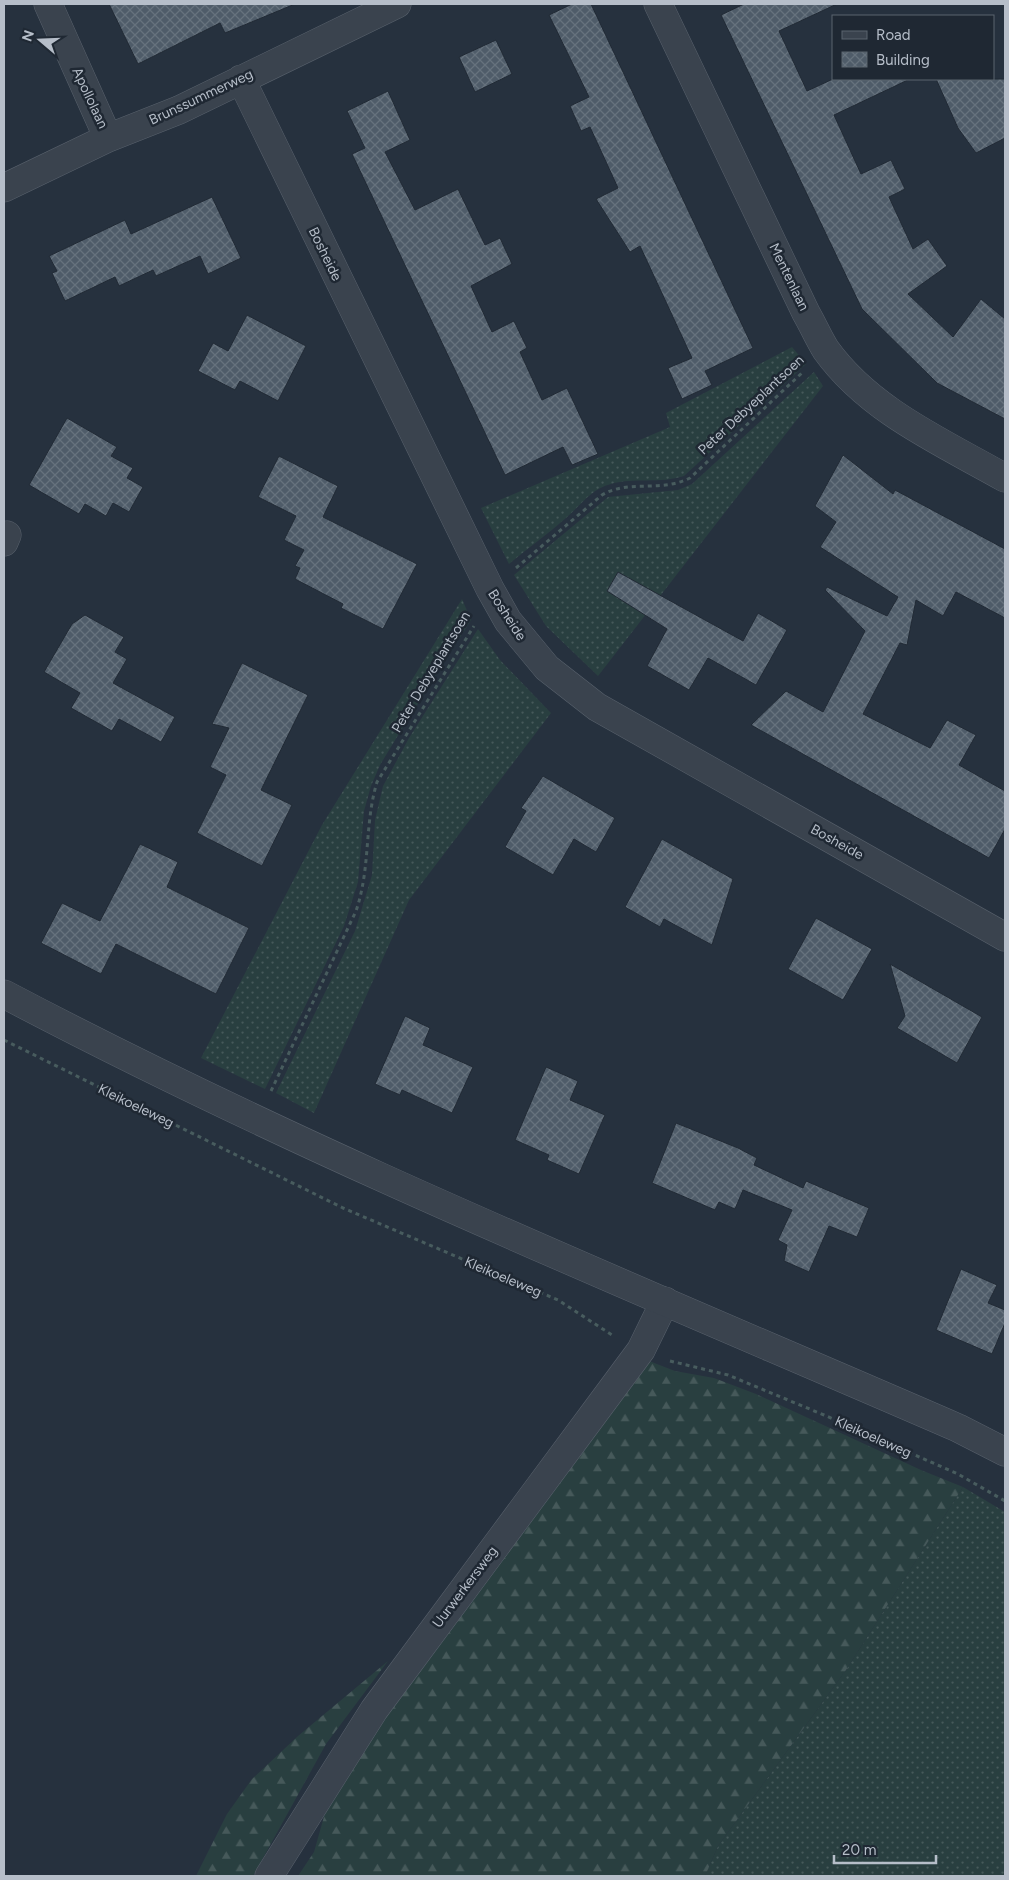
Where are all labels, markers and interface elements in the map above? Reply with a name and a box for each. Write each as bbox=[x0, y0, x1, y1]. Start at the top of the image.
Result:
north arrow bbox=[15, 15, 65, 65]
legend bbox=[832, 15, 994, 80]
text: Road bbox=[876, 26, 911, 44]
text: N bbox=[18, 28, 38, 44]
text: Building bbox=[876, 51, 930, 69]
street label: Apollolaan bbox=[68, 65, 112, 131]
street label: Brunssummerweg bbox=[146, 65, 256, 129]
street label: Bosheide bbox=[305, 224, 345, 284]
street label: Mentenlaan bbox=[765, 240, 813, 314]
street label: Peter Debyeplantsoen bbox=[695, 351, 808, 458]
street label: Bosheide bbox=[484, 586, 530, 644]
street label: Peter Debyeplantsoen bbox=[388, 608, 474, 736]
street label: Bosheide bbox=[808, 821, 867, 864]
street label: Kleikoeleweg bbox=[95, 1080, 177, 1132]
street label: Kleikoeleweg bbox=[462, 1253, 544, 1301]
street label: Kleikoeleweg bbox=[832, 1413, 914, 1461]
street label: Uurwerkersweg bbox=[429, 1543, 501, 1631]
scale bar bbox=[834, 1832, 936, 1864]
text: 20 m bbox=[842, 1841, 876, 1859]

